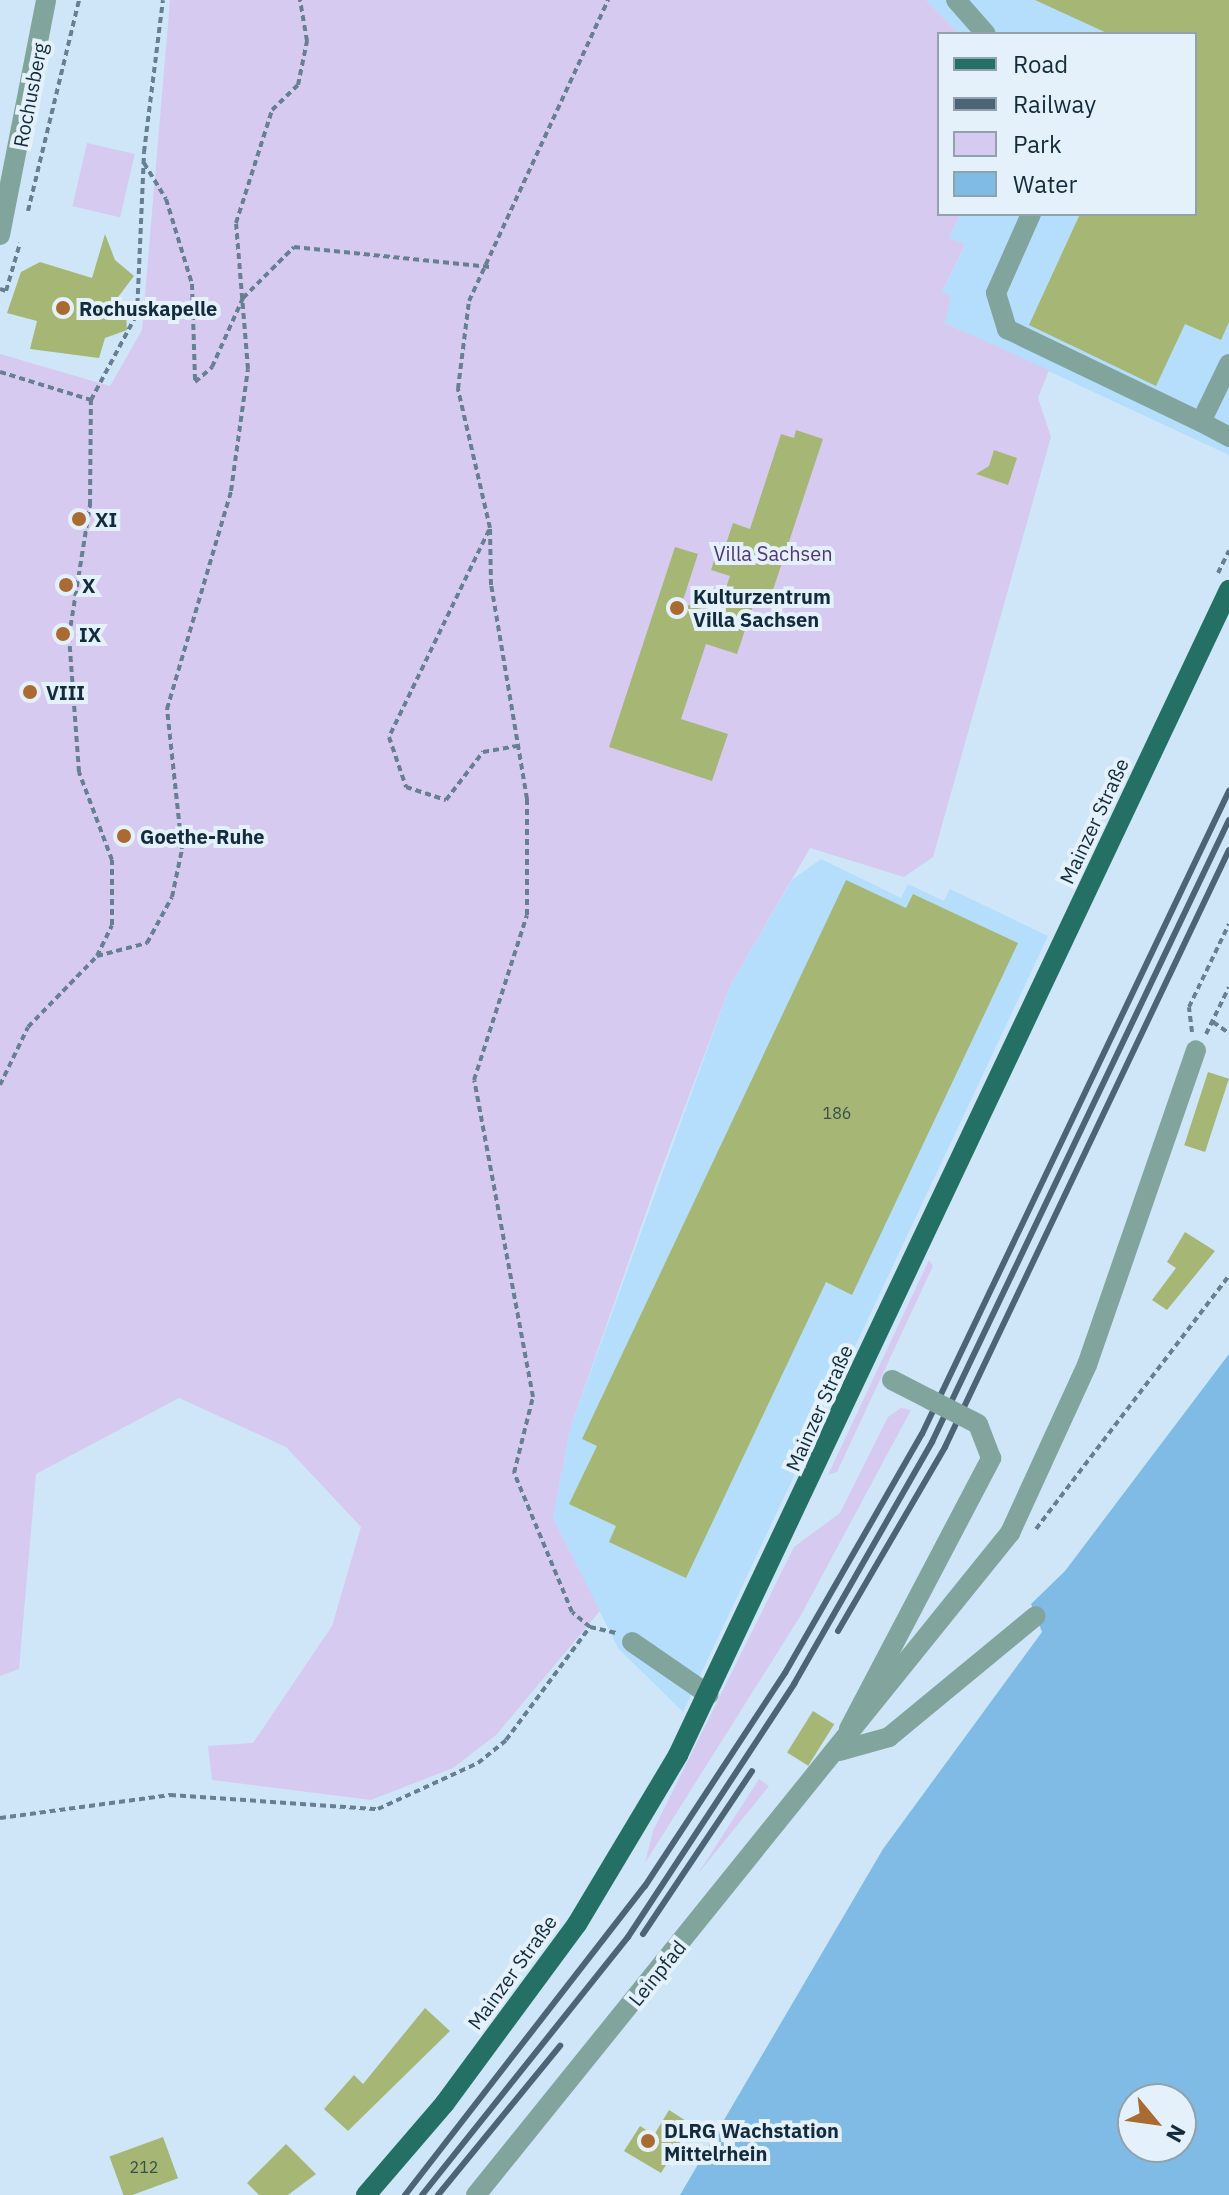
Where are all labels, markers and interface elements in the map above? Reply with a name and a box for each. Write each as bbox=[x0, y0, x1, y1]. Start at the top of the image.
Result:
legend bbox=[937, 32, 1197, 216]
street label: Rochusberg bbox=[8, 41, 52, 149]
text: Road bbox=[1013, 48, 1068, 80]
text: Railway bbox=[1013, 88, 1096, 120]
text: Park bbox=[1013, 128, 1062, 160]
text: Water bbox=[1013, 168, 1077, 200]
place label: Rochuskapelle bbox=[79, 296, 217, 320]
marker: Rochuskapelle bbox=[54, 299, 72, 317]
place label: XI bbox=[95, 507, 117, 531]
marker: XI bbox=[70, 510, 88, 528]
park label: Villa Sachsen bbox=[713, 541, 833, 565]
place label: X bbox=[82, 573, 95, 597]
marker: X bbox=[57, 576, 75, 594]
place label: Kulturzentrum Villa Sachsen bbox=[693, 584, 831, 631]
marker: Kulturzentrum Villa Sachsen bbox=[668, 599, 686, 617]
place label: IX bbox=[79, 622, 101, 646]
marker: IX bbox=[54, 625, 72, 643]
place label: VIII bbox=[46, 680, 85, 704]
marker: VIII bbox=[21, 683, 39, 701]
street label: Mainzer Straße bbox=[1054, 754, 1134, 888]
place label: Goethe-Ruhe bbox=[140, 824, 265, 848]
marker: Goethe-Ruhe bbox=[115, 827, 133, 845]
house number: 186 bbox=[823, 1103, 851, 1123]
street label: Mainzer Straße bbox=[780, 1341, 858, 1475]
street label: Mainzer Straße bbox=[462, 1910, 562, 2034]
street label: Leinpfad bbox=[623, 1935, 691, 2011]
north arrow bbox=[1117, 2083, 1197, 2163]
place label: DLRG Wachstation Mittelrhein bbox=[664, 2118, 839, 2165]
text: N bbox=[1160, 2120, 1193, 2148]
marker: DLRG Wachstation Mittelrhein bbox=[639, 2132, 657, 2150]
house number: 212 bbox=[130, 2157, 158, 2177]

